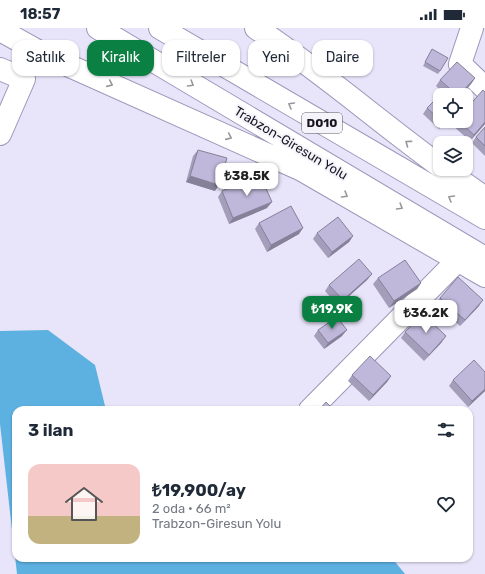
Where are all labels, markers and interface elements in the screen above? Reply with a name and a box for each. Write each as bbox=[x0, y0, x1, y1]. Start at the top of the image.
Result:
text: 18:57 bbox=[20, 5, 60, 23]
chip: Satılık bbox=[12, 40, 79, 76]
chip: Kiralık bbox=[87, 40, 154, 76]
chip: Filtreler bbox=[162, 40, 240, 76]
chip: Yeni bbox=[248, 40, 304, 76]
chip: Daire bbox=[312, 40, 373, 76]
one-way arrow bbox=[106, 79, 113, 87]
one-way arrow bbox=[187, 79, 195, 86]
map controls bbox=[433, 88, 473, 176]
button: locate bbox=[433, 88, 473, 128]
one-way arrow bbox=[288, 102, 295, 109]
street label: Trabzon-Giresun Yolu bbox=[232, 103, 350, 183]
road number: D010 bbox=[302, 113, 342, 133]
one-way arrow bbox=[225, 133, 232, 141]
button: layers bbox=[433, 136, 473, 176]
one-way arrow bbox=[406, 141, 413, 148]
pin: ₺38.5K bbox=[214, 163, 280, 197]
text: ₺38.5K bbox=[224, 168, 270, 183]
one-way arrow bbox=[341, 191, 348, 198]
one-way arrow bbox=[448, 196, 455, 203]
one-way arrow bbox=[396, 202, 403, 209]
pin: ₺19.9K bbox=[299, 296, 365, 330]
pin: ₺36.2K bbox=[393, 300, 459, 334]
text: ₺19.9K bbox=[311, 301, 353, 316]
text: ₺36.2K bbox=[403, 305, 449, 320]
icon: filters bbox=[435, 419, 457, 441]
text: 3 ilan bbox=[28, 420, 74, 440]
icon: home bbox=[60, 480, 108, 528]
text: ₺19,900/ay bbox=[152, 480, 246, 500]
icon: heart bbox=[435, 493, 457, 515]
text: 2 oda · 66 m² bbox=[152, 501, 231, 516]
text: Trabzon-Giresun Yolu bbox=[152, 516, 281, 531]

